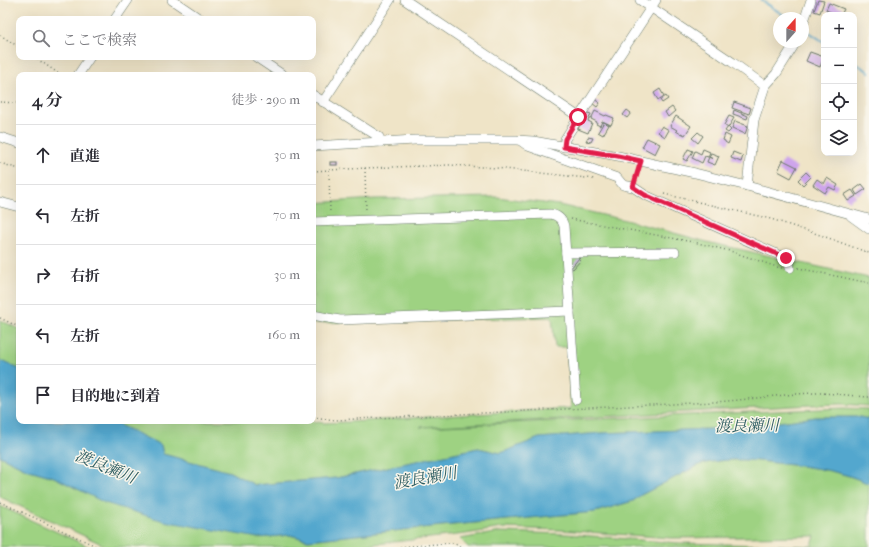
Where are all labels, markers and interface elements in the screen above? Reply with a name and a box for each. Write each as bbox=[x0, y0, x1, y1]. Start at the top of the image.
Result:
north arrow bbox=[773, 12, 809, 48]
map controls bbox=[821, 12, 857, 156]
button: + bbox=[821, 12, 857, 48]
search box bbox=[16, 16, 316, 60]
icon: search bbox=[30, 27, 52, 49]
text: ここで検索 bbox=[62, 31, 137, 49]
button: − bbox=[821, 48, 857, 84]
button: locate bbox=[821, 84, 857, 120]
text: 4 分 bbox=[32, 90, 63, 110]
text: 徒歩 · 290 m bbox=[232, 92, 300, 107]
route start bbox=[569, 108, 587, 126]
button: layers bbox=[821, 120, 857, 156]
icon: ahead bbox=[32, 144, 54, 166]
text: 直進 bbox=[70, 147, 100, 165]
text: 30 m bbox=[274, 147, 300, 162]
icon: left bbox=[32, 204, 54, 226]
text: 左折 bbox=[70, 207, 100, 225]
text: 70 m bbox=[273, 207, 300, 222]
route end bbox=[777, 249, 795, 267]
icon: right bbox=[32, 264, 54, 286]
text: 右折 bbox=[70, 267, 100, 285]
text: 30 m bbox=[274, 267, 300, 282]
icon: left bbox=[32, 324, 54, 346]
text: 左折 bbox=[70, 327, 100, 345]
text: 160 m bbox=[268, 327, 300, 342]
icon: arrive bbox=[32, 384, 54, 406]
text: 目的地に到着 bbox=[70, 387, 160, 405]
water label: 渡良瀬川 bbox=[715, 415, 781, 436]
water label: 渡良瀬川 bbox=[73, 446, 141, 488]
water label: 渡良瀬川 bbox=[392, 462, 460, 492]

